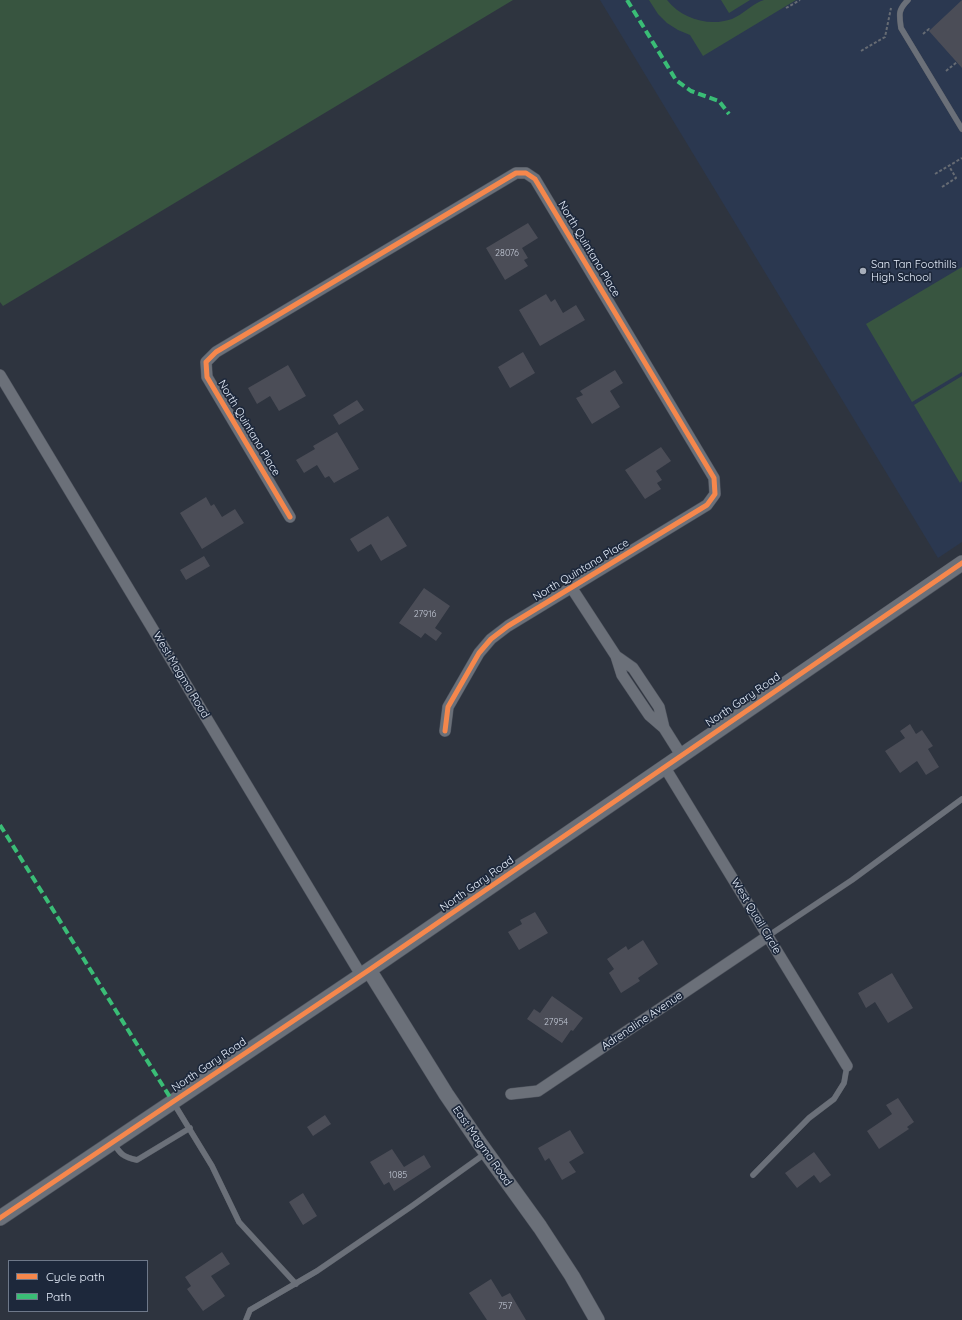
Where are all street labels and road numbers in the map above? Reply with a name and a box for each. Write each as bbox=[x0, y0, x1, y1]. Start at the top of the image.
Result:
street label: North Quintana Place bbox=[555, 199, 623, 299]
street label: North Quintana Place bbox=[215, 378, 283, 478]
street label: North Quintana Place bbox=[531, 536, 631, 604]
street label: West Magma Road bbox=[150, 630, 212, 720]
street label: North Gary Road bbox=[703, 670, 783, 730]
street label: North Gary Road bbox=[438, 854, 516, 914]
street label: West Quail Circle bbox=[728, 876, 784, 956]
street label: Adrenaline Avenue bbox=[599, 989, 685, 1053]
street label: North Gary Road bbox=[169, 1035, 249, 1095]
street label: East Magma Road bbox=[450, 1104, 514, 1188]

